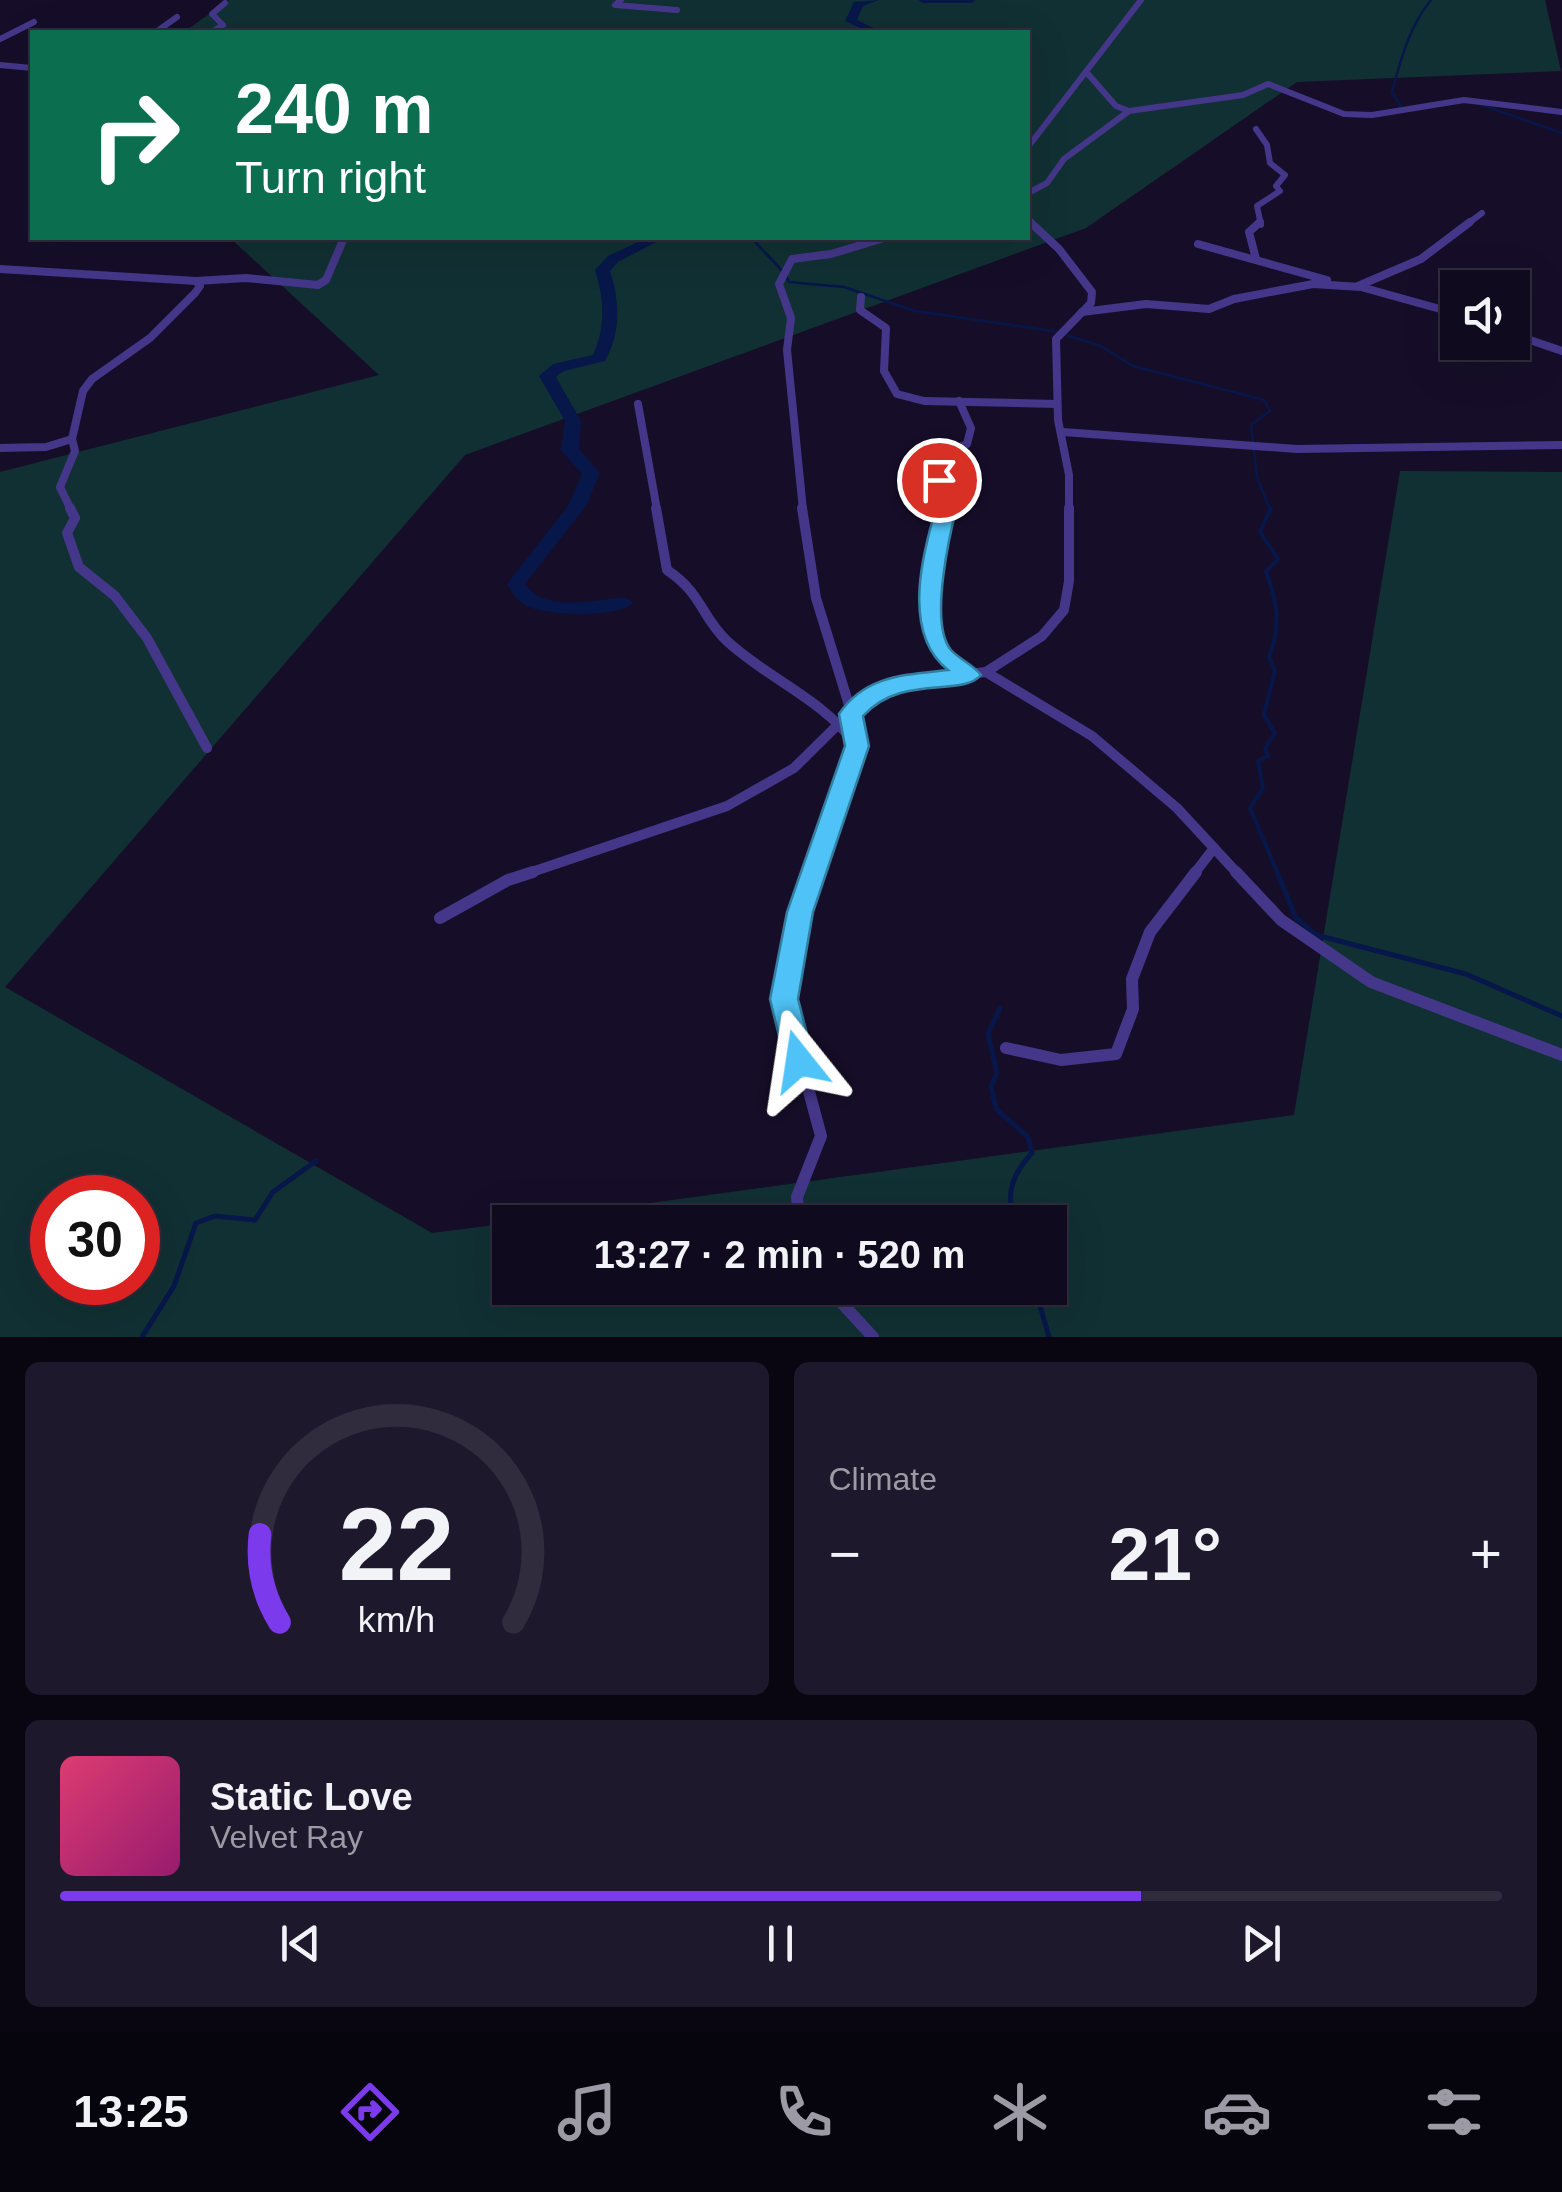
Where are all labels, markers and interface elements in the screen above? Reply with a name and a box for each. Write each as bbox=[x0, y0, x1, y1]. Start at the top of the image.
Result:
icon: right bbox=[70, 70, 200, 200]
text: 240 m bbox=[235, 70, 433, 148]
text: Turn right bbox=[235, 152, 426, 203]
map controls bbox=[1440, 270, 1530, 360]
button: sound bbox=[1440, 270, 1530, 360]
pin bbox=[897, 438, 982, 523]
icon: arrive bbox=[912, 453, 967, 508]
position arrow bbox=[747, 1009, 851, 1113]
speed limit sign: 30 bbox=[30, 1175, 160, 1305]
text: 13:27 · 2 min · 520 m bbox=[594, 1234, 965, 1276]
text: Climate bbox=[829, 1461, 937, 1497]
text: 22 bbox=[339, 1486, 455, 1602]
text: 21° bbox=[1109, 1512, 1222, 1596]
text: − bbox=[829, 1523, 861, 1585]
text: + bbox=[1470, 1523, 1502, 1585]
text: km/h bbox=[358, 1600, 435, 1640]
text: Static Love bbox=[210, 1776, 413, 1818]
text: Velvet Ray bbox=[210, 1819, 363, 1855]
icon: previous bbox=[273, 1916, 328, 1971]
icon: pause bbox=[753, 1916, 808, 1971]
icon: next bbox=[1234, 1916, 1289, 1971]
icon: directions bbox=[335, 2077, 405, 2147]
icon: music bbox=[552, 2077, 622, 2147]
icon: phone bbox=[769, 2077, 839, 2147]
icon: climate bbox=[985, 2077, 1055, 2147]
icon: car bbox=[1202, 2077, 1272, 2147]
icon: filters bbox=[1419, 2077, 1489, 2147]
text: 13:25 bbox=[73, 2086, 188, 2137]

